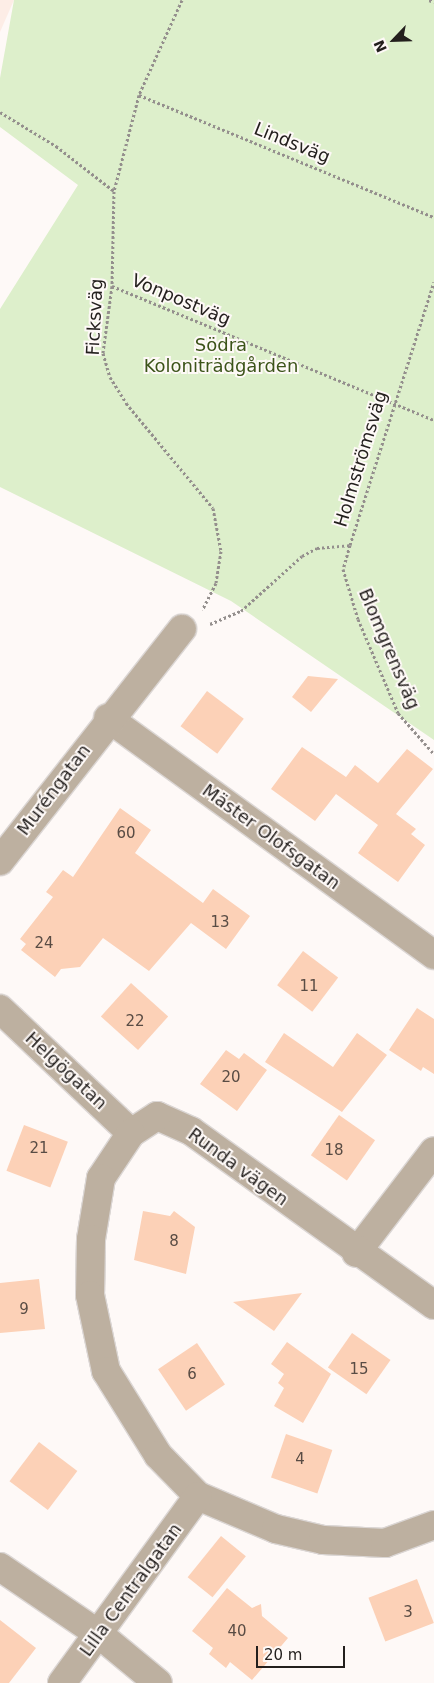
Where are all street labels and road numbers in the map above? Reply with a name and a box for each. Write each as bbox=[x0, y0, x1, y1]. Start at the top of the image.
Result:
street label: Lindsväg bbox=[251, 118, 333, 168]
street label: Vonpostväg bbox=[128, 269, 234, 331]
street label: Ficksväg bbox=[82, 278, 108, 356]
street label: Holmströmsväg bbox=[330, 388, 392, 530]
street label: Blomgrensväg bbox=[354, 585, 424, 713]
street label: Muréngatan bbox=[13, 740, 95, 840]
street label: Mäster Olofsgatan bbox=[198, 780, 344, 894]
street label: Helgögatan bbox=[21, 1028, 111, 1114]
street label: Runda vägen bbox=[184, 1124, 292, 1210]
street label: Lilla Centralgatan bbox=[75, 1519, 187, 1661]

